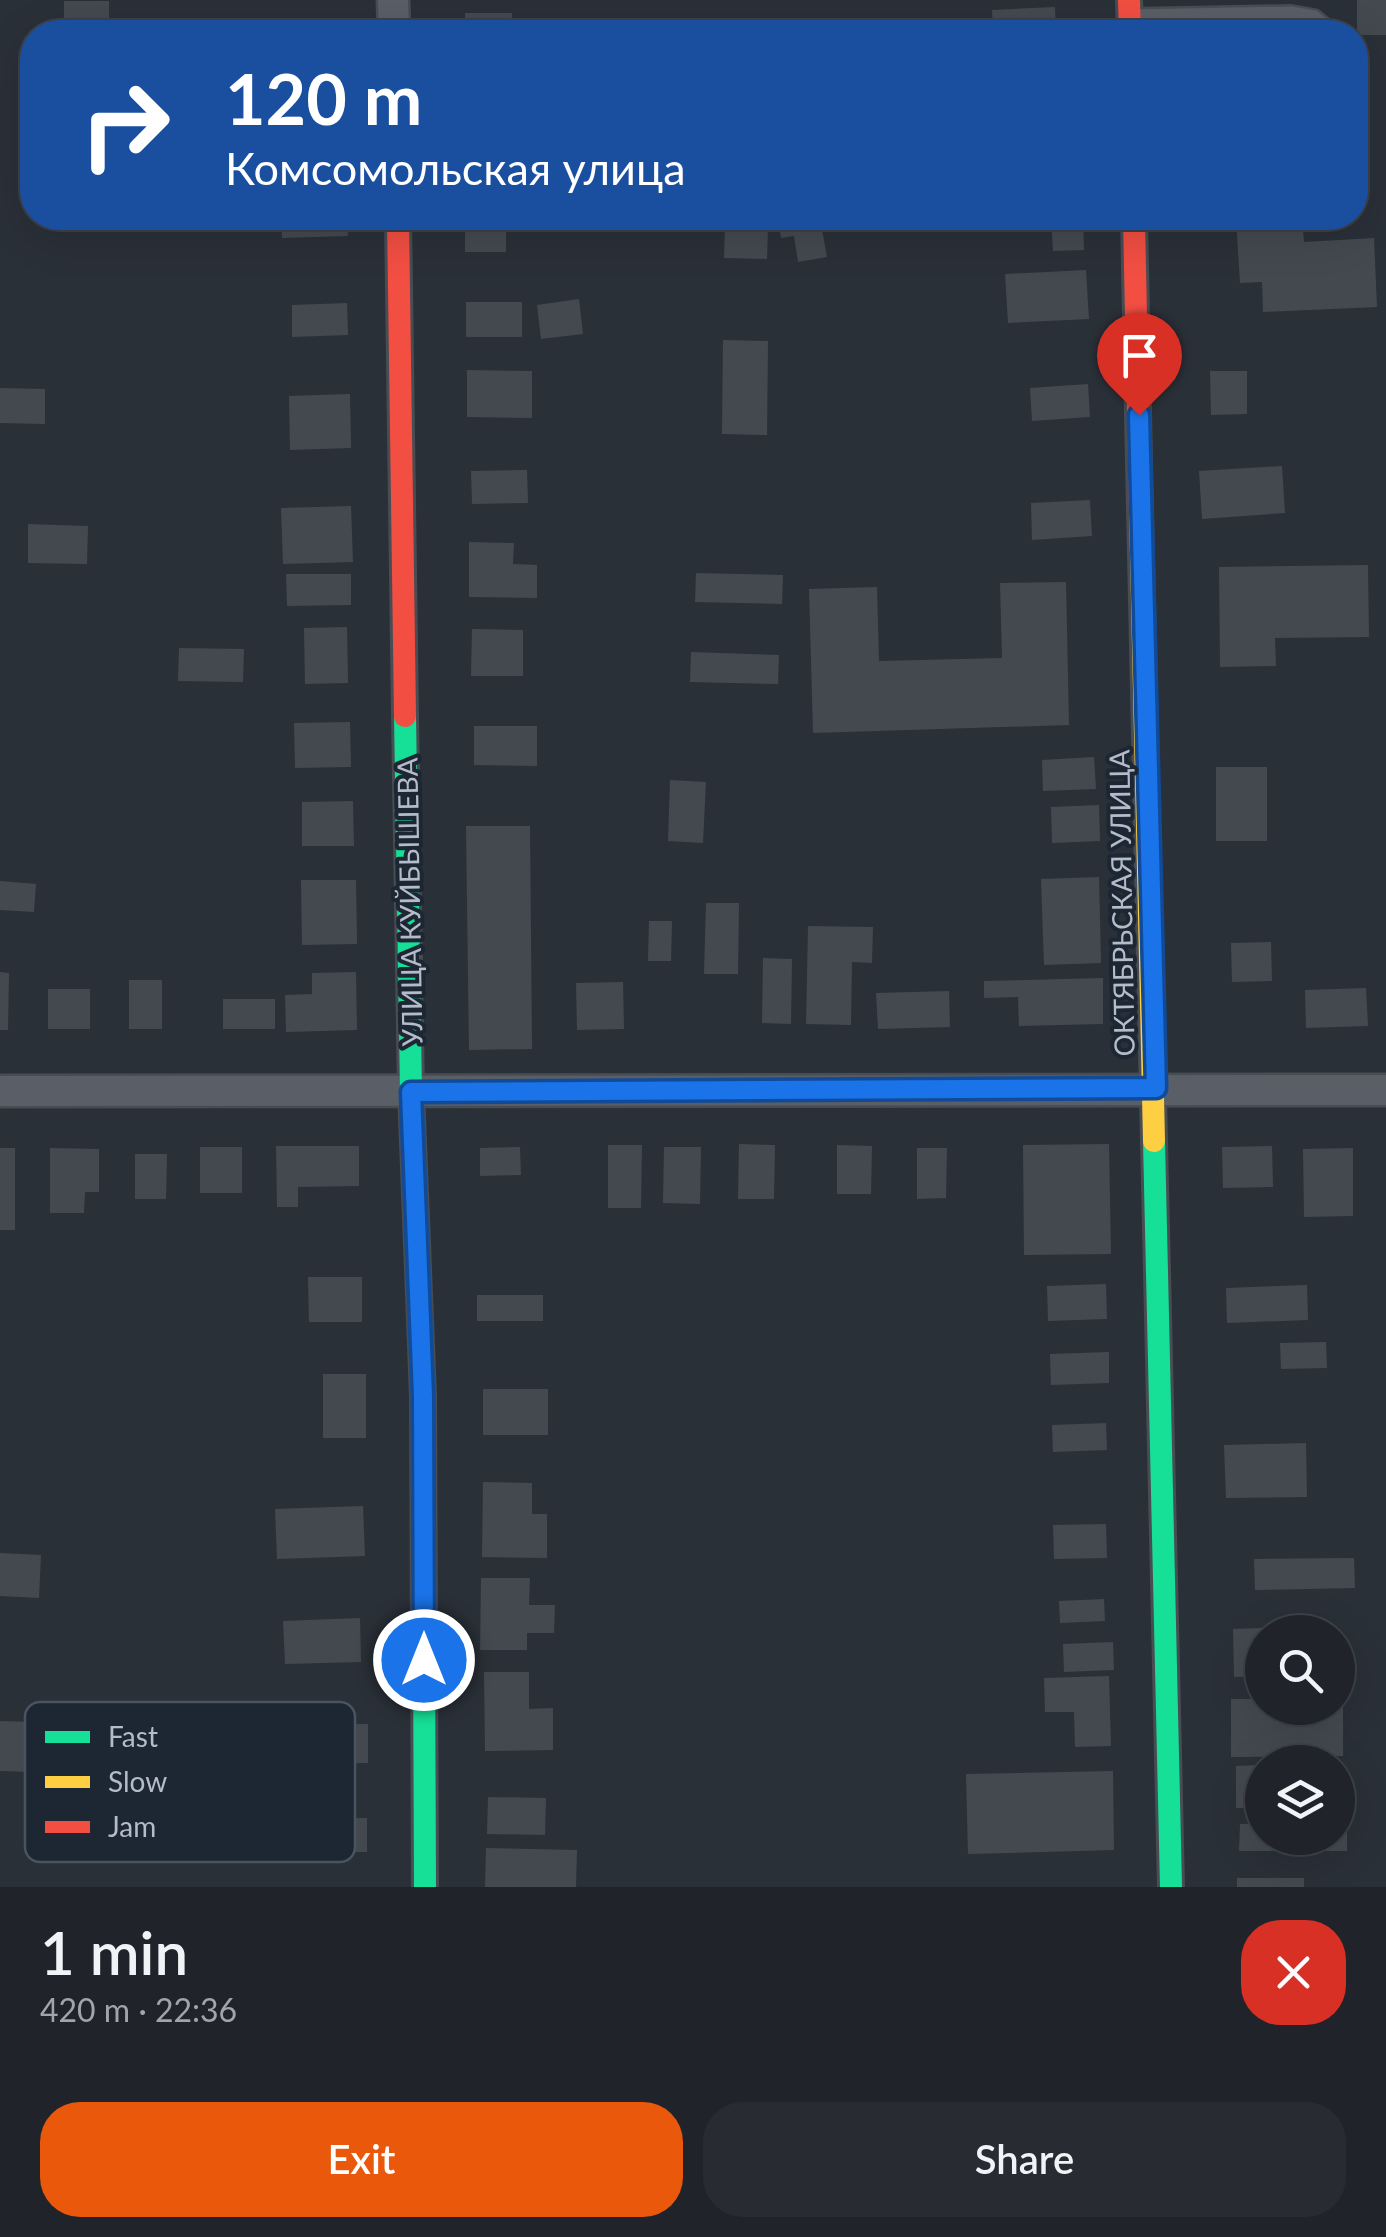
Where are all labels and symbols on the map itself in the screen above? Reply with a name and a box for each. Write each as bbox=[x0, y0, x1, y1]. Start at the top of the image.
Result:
pin bbox=[1097, 313, 1182, 416]
street label: ОКТЯБРЬСКАЯ УЛИЦА bbox=[1101, 749, 1141, 1057]
street label: УЛИЦА КУЙБЫШЕВА bbox=[389, 757, 429, 1047]
position arrow bbox=[372, 1608, 476, 1712]
legend bbox=[25, 1702, 355, 1862]
text: Fast bbox=[108, 1719, 158, 1753]
text: Slow bbox=[108, 1764, 167, 1798]
text: Jam bbox=[108, 1809, 156, 1843]

